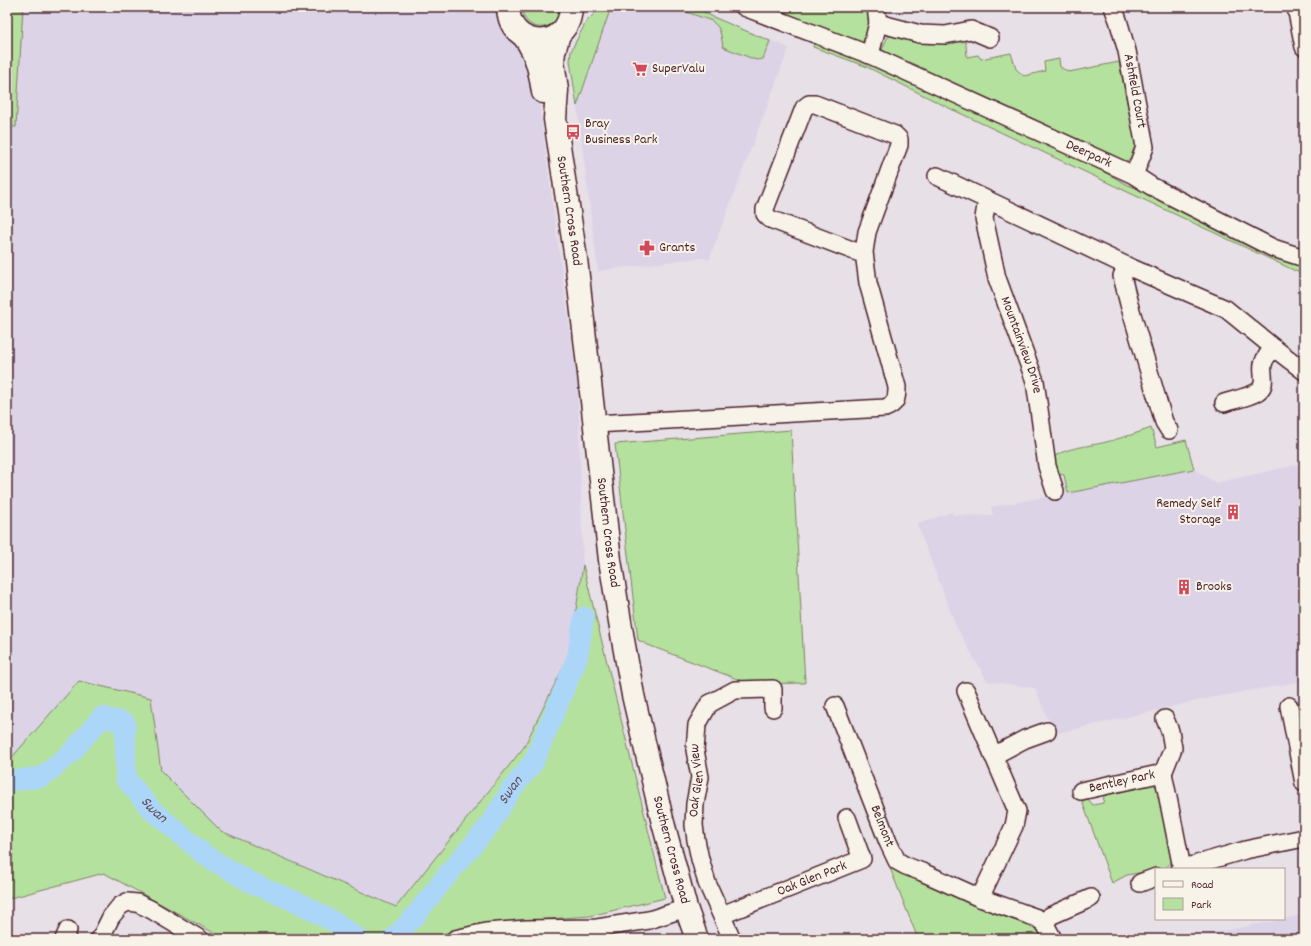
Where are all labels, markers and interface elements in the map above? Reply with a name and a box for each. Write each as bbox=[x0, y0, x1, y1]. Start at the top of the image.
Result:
street label: Ashfield Court bbox=[1118, 52, 1151, 130]
place label: SuperValu bbox=[652, 59, 705, 79]
supermarket icon: SuperValu bbox=[631, 60, 649, 78]
place label: Bray Business Park bbox=[585, 114, 658, 150]
bus stop icon: Bray Business Park bbox=[564, 123, 582, 141]
street label: Deerpark bbox=[1062, 135, 1115, 174]
street label: Southern Cross Road bbox=[551, 155, 587, 267]
place label: Grants bbox=[659, 238, 695, 258]
pharmacy icon: Grants bbox=[638, 239, 656, 257]
street label: Mountainview Drive bbox=[995, 294, 1047, 395]
street label: Southern Cross Road bbox=[591, 476, 624, 589]
place label: Remedy Self Storage bbox=[1156, 494, 1222, 530]
building icon: Remedy Self Storage bbox=[1224, 503, 1242, 521]
place label: Brooks bbox=[1196, 577, 1232, 597]
building icon: Brooks bbox=[1175, 578, 1193, 596]
street label: Oak Glen View bbox=[684, 743, 710, 818]
street label: Bentley Park bbox=[1087, 765, 1157, 799]
water label: Swan bbox=[493, 771, 529, 809]
water label: Swan bbox=[135, 792, 173, 830]
street label: Southern Cross Road bbox=[647, 794, 694, 906]
street label: Belmont bbox=[865, 802, 899, 851]
street label: Oak Glen Park bbox=[774, 856, 850, 902]
legend bbox=[1155, 868, 1285, 920]
text: Road bbox=[1191, 877, 1213, 894]
text: Park bbox=[1191, 897, 1212, 914]

